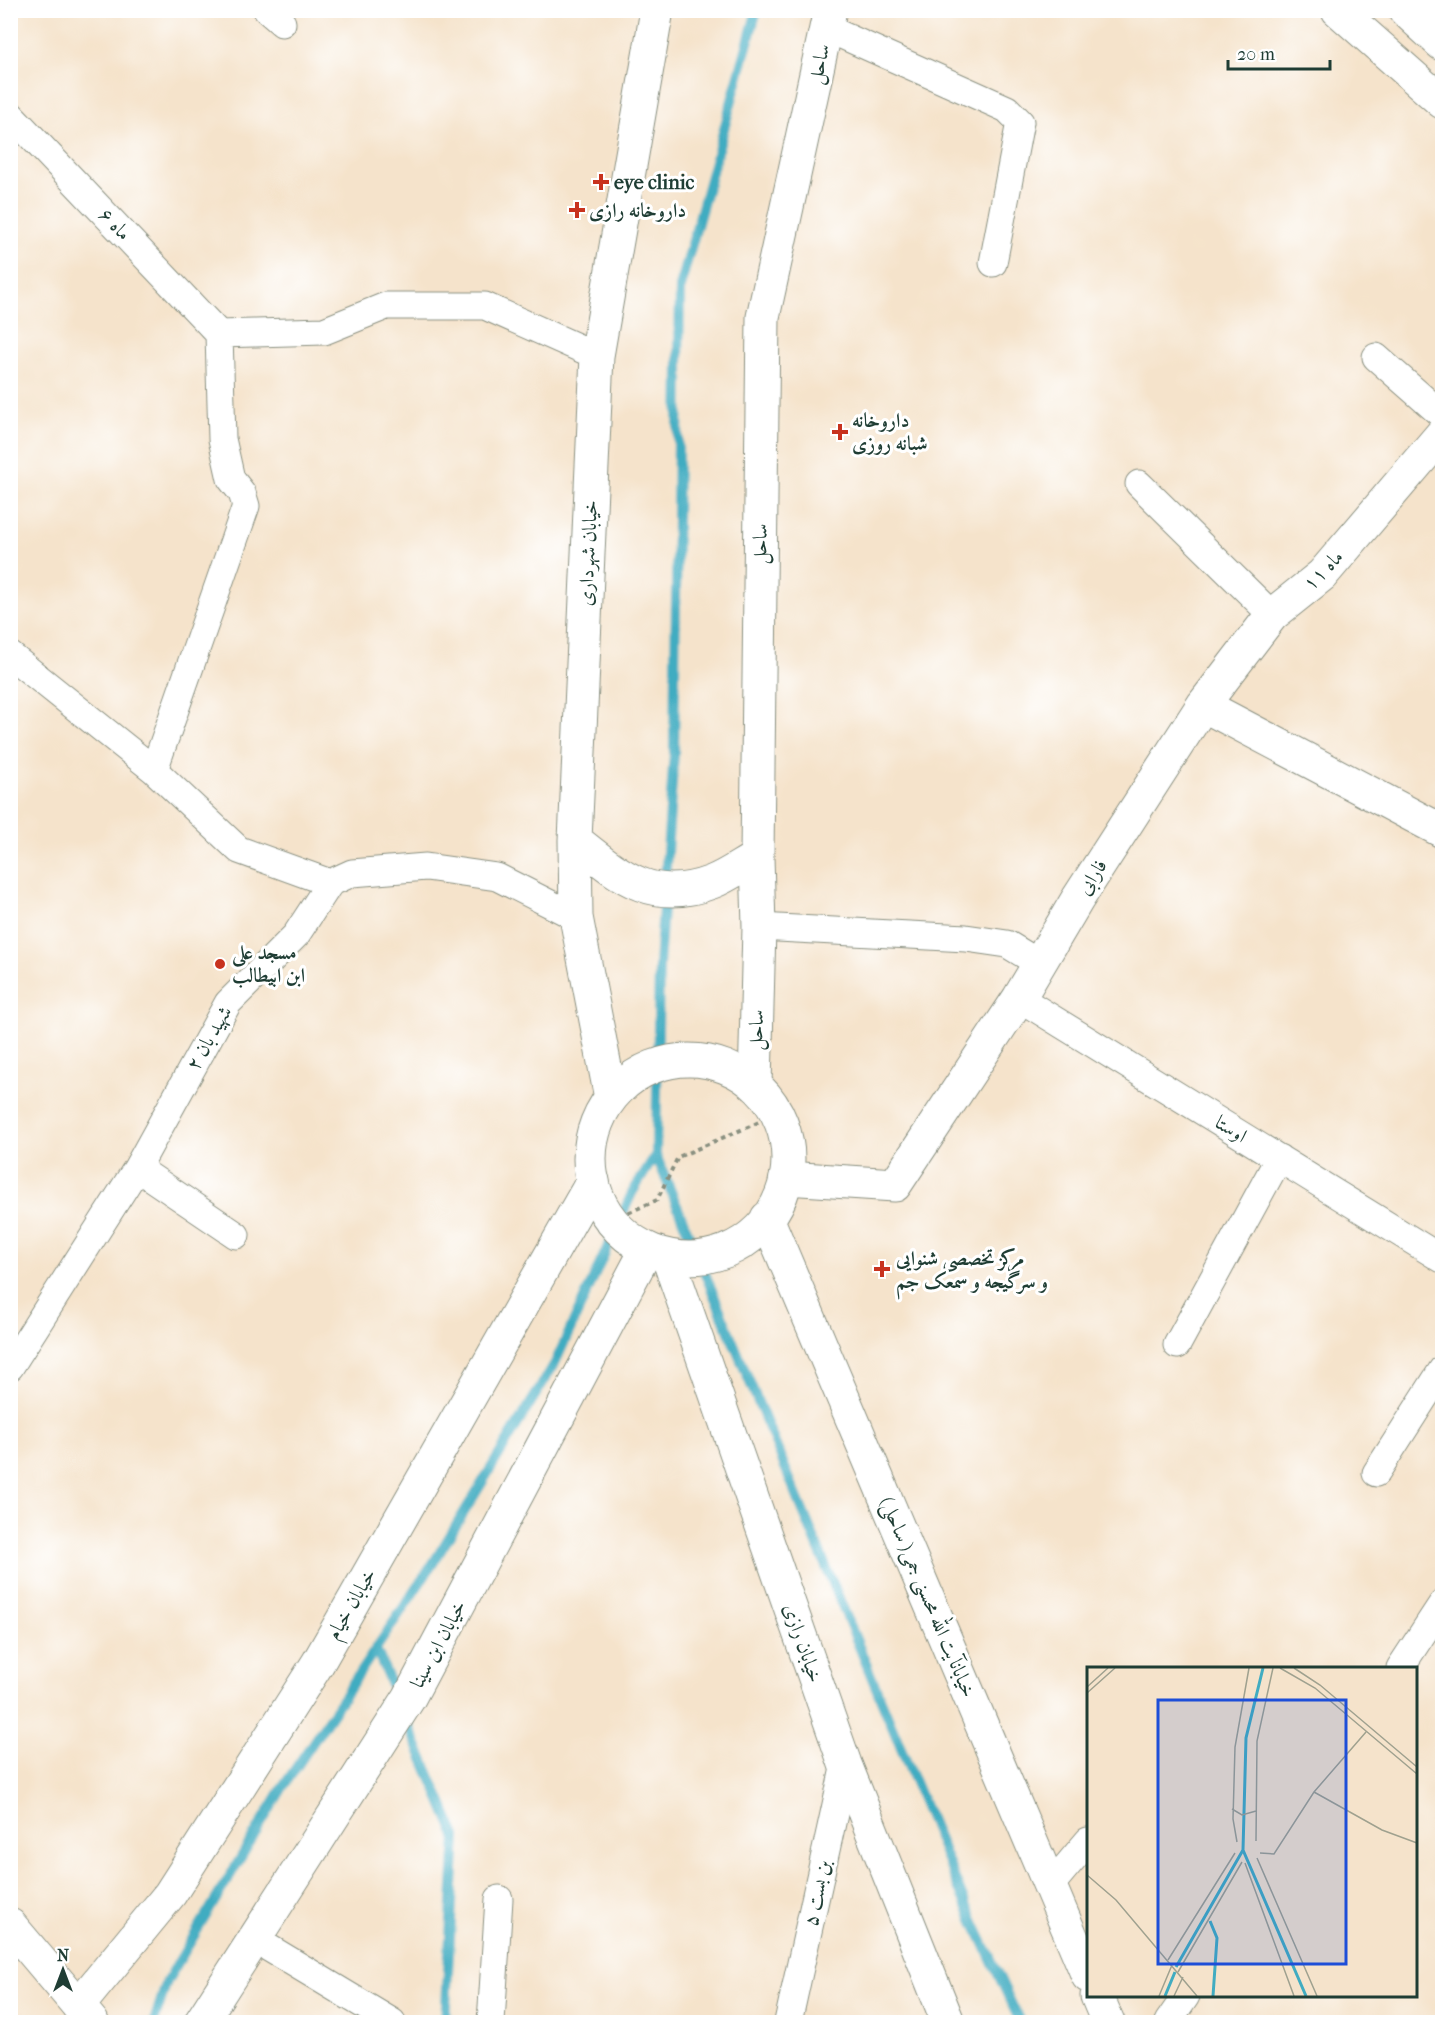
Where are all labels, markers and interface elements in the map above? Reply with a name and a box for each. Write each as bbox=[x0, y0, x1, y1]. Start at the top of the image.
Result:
scale bar bbox=[1228, 33, 1330, 71]
street label: ساحل bbox=[803, 42, 837, 87]
text: 20 m bbox=[1237, 44, 1275, 65]
place label: eye clinic bbox=[614, 171, 695, 194]
marker: eye clinic bbox=[592, 173, 610, 191]
place label: داروخانه رازی bbox=[589, 199, 686, 222]
street label: ماه ۶ bbox=[94, 203, 136, 245]
marker: داروخانه رازی bbox=[570, 203, 584, 217]
place label: داروخانه شبانه روزی bbox=[852, 409, 928, 455]
marker: داروخانه شبانه روزی bbox=[833, 425, 847, 439]
street label: خیابان شهرداری bbox=[574, 499, 603, 607]
street label: ساحل bbox=[748, 523, 775, 565]
street label: ماه ۱۱ bbox=[1298, 545, 1348, 595]
street label: فارابی bbox=[1072, 855, 1114, 901]
place label: مسجد علی ابن ابیطالب bbox=[231, 941, 305, 988]
marker: مسجد علی ابن ابیطالب bbox=[213, 957, 227, 971]
street label: شهید بان ۲ bbox=[181, 1002, 237, 1075]
street label: ساحل bbox=[744, 1009, 771, 1051]
street label: اوستا bbox=[1211, 1110, 1251, 1148]
place label: مرکز تخصصی شنوایی و سرگیجه و سمعک جم bbox=[895, 1247, 1048, 1300]
marker: مرکز تخصصی شنوایی و سرگیجه و سمعک جم bbox=[873, 1260, 891, 1278]
street label: خیابانآیت الله محسنی جمی( ساحلی) bbox=[873, 1492, 984, 1702]
street label: خیابان خیام bbox=[321, 1564, 386, 1647]
street label: خیابان ابن سینا bbox=[405, 1596, 471, 1692]
street label: خیابان رازی bbox=[779, 1600, 827, 1686]
inset map bbox=[1087, 1667, 1417, 1997]
street label: بن بست ۵ bbox=[799, 1858, 835, 1928]
north arrow bbox=[33, 1940, 93, 2000]
text: N bbox=[57, 1946, 70, 1965]

